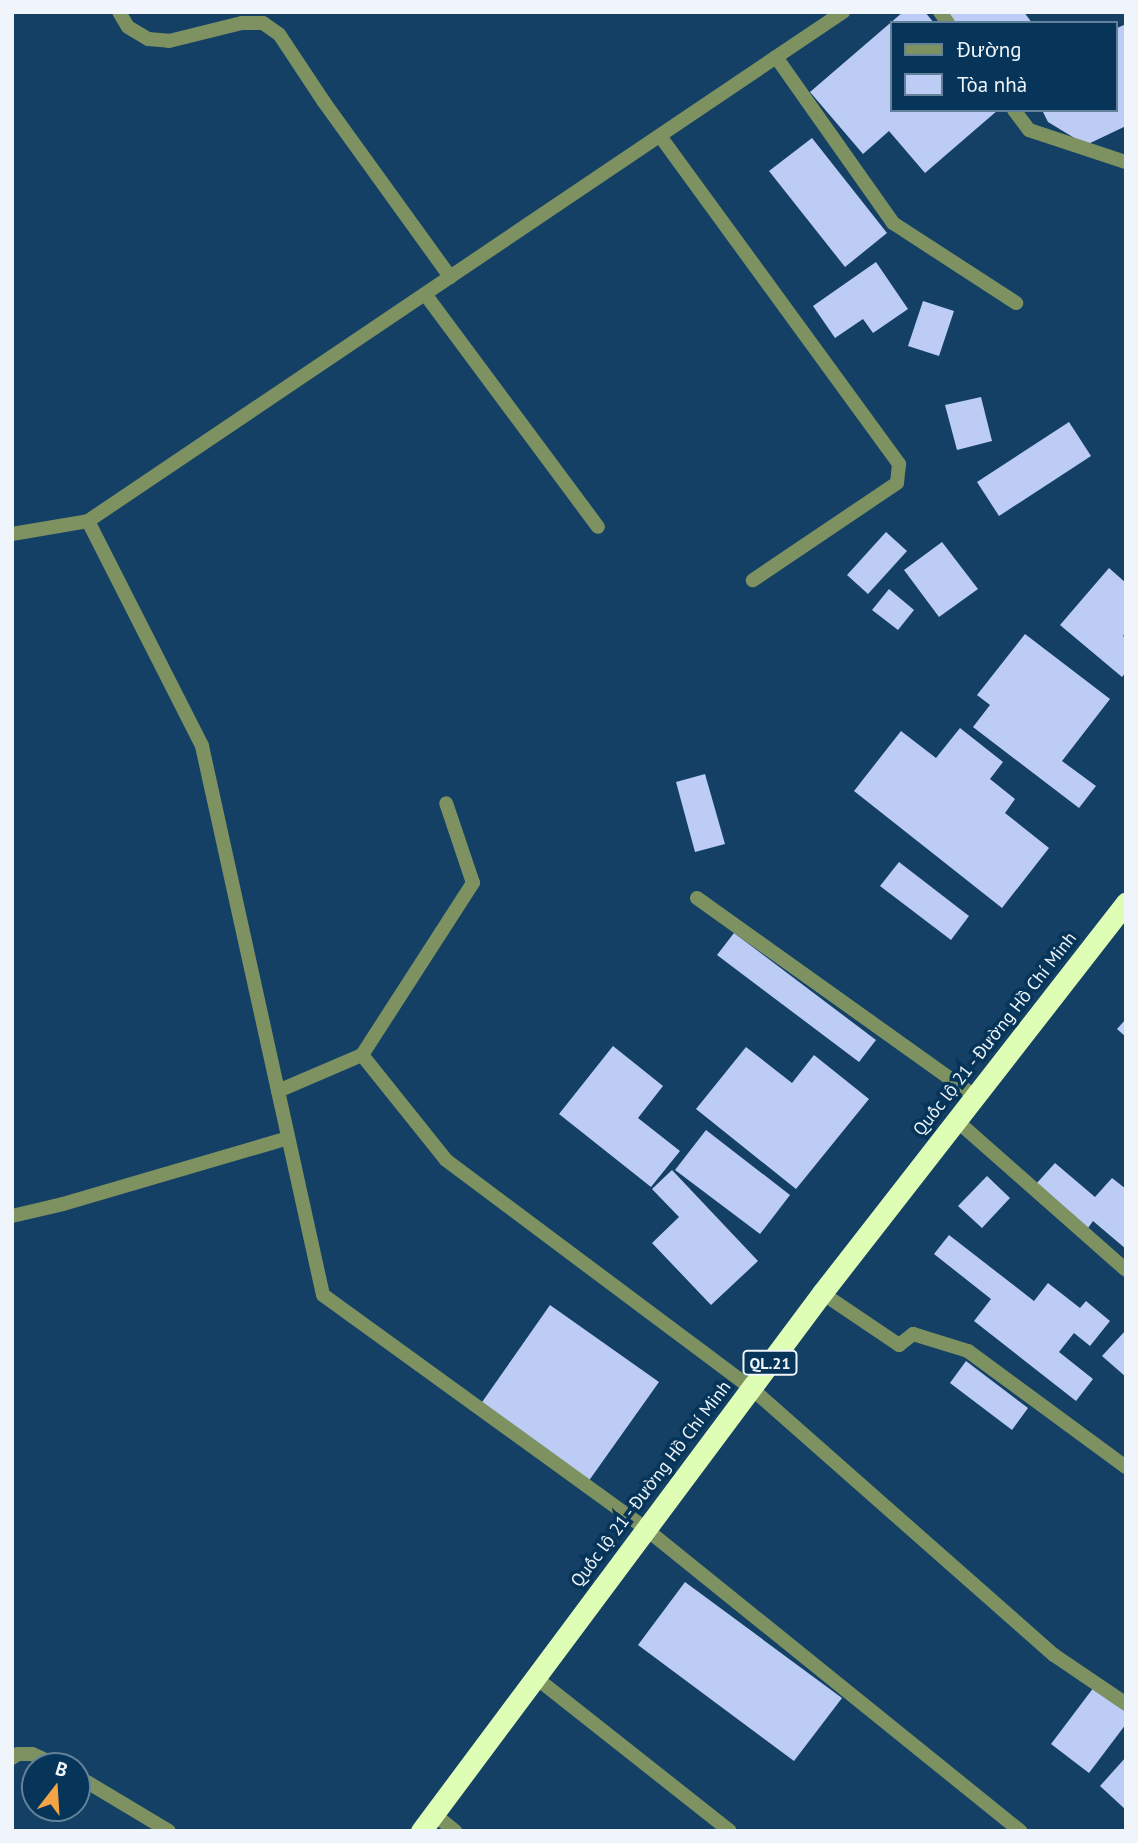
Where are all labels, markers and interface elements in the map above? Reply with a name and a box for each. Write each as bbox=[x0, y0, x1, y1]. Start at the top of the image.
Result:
legend bbox=[890, 21, 1117, 112]
text: Đường bbox=[957, 36, 1021, 63]
text: Tòa nhà bbox=[957, 71, 1027, 98]
street label: Quốc lộ 21 - Đường Hồ Chí Minh bbox=[908, 927, 1082, 1141]
road number: QL.21 bbox=[742, 1350, 798, 1376]
street label: Quốc lộ 21 - Đường Hồ Chí Minh bbox=[565, 1375, 737, 1593]
north arrow bbox=[21, 1752, 91, 1822]
text: B bbox=[53, 1756, 70, 1782]

